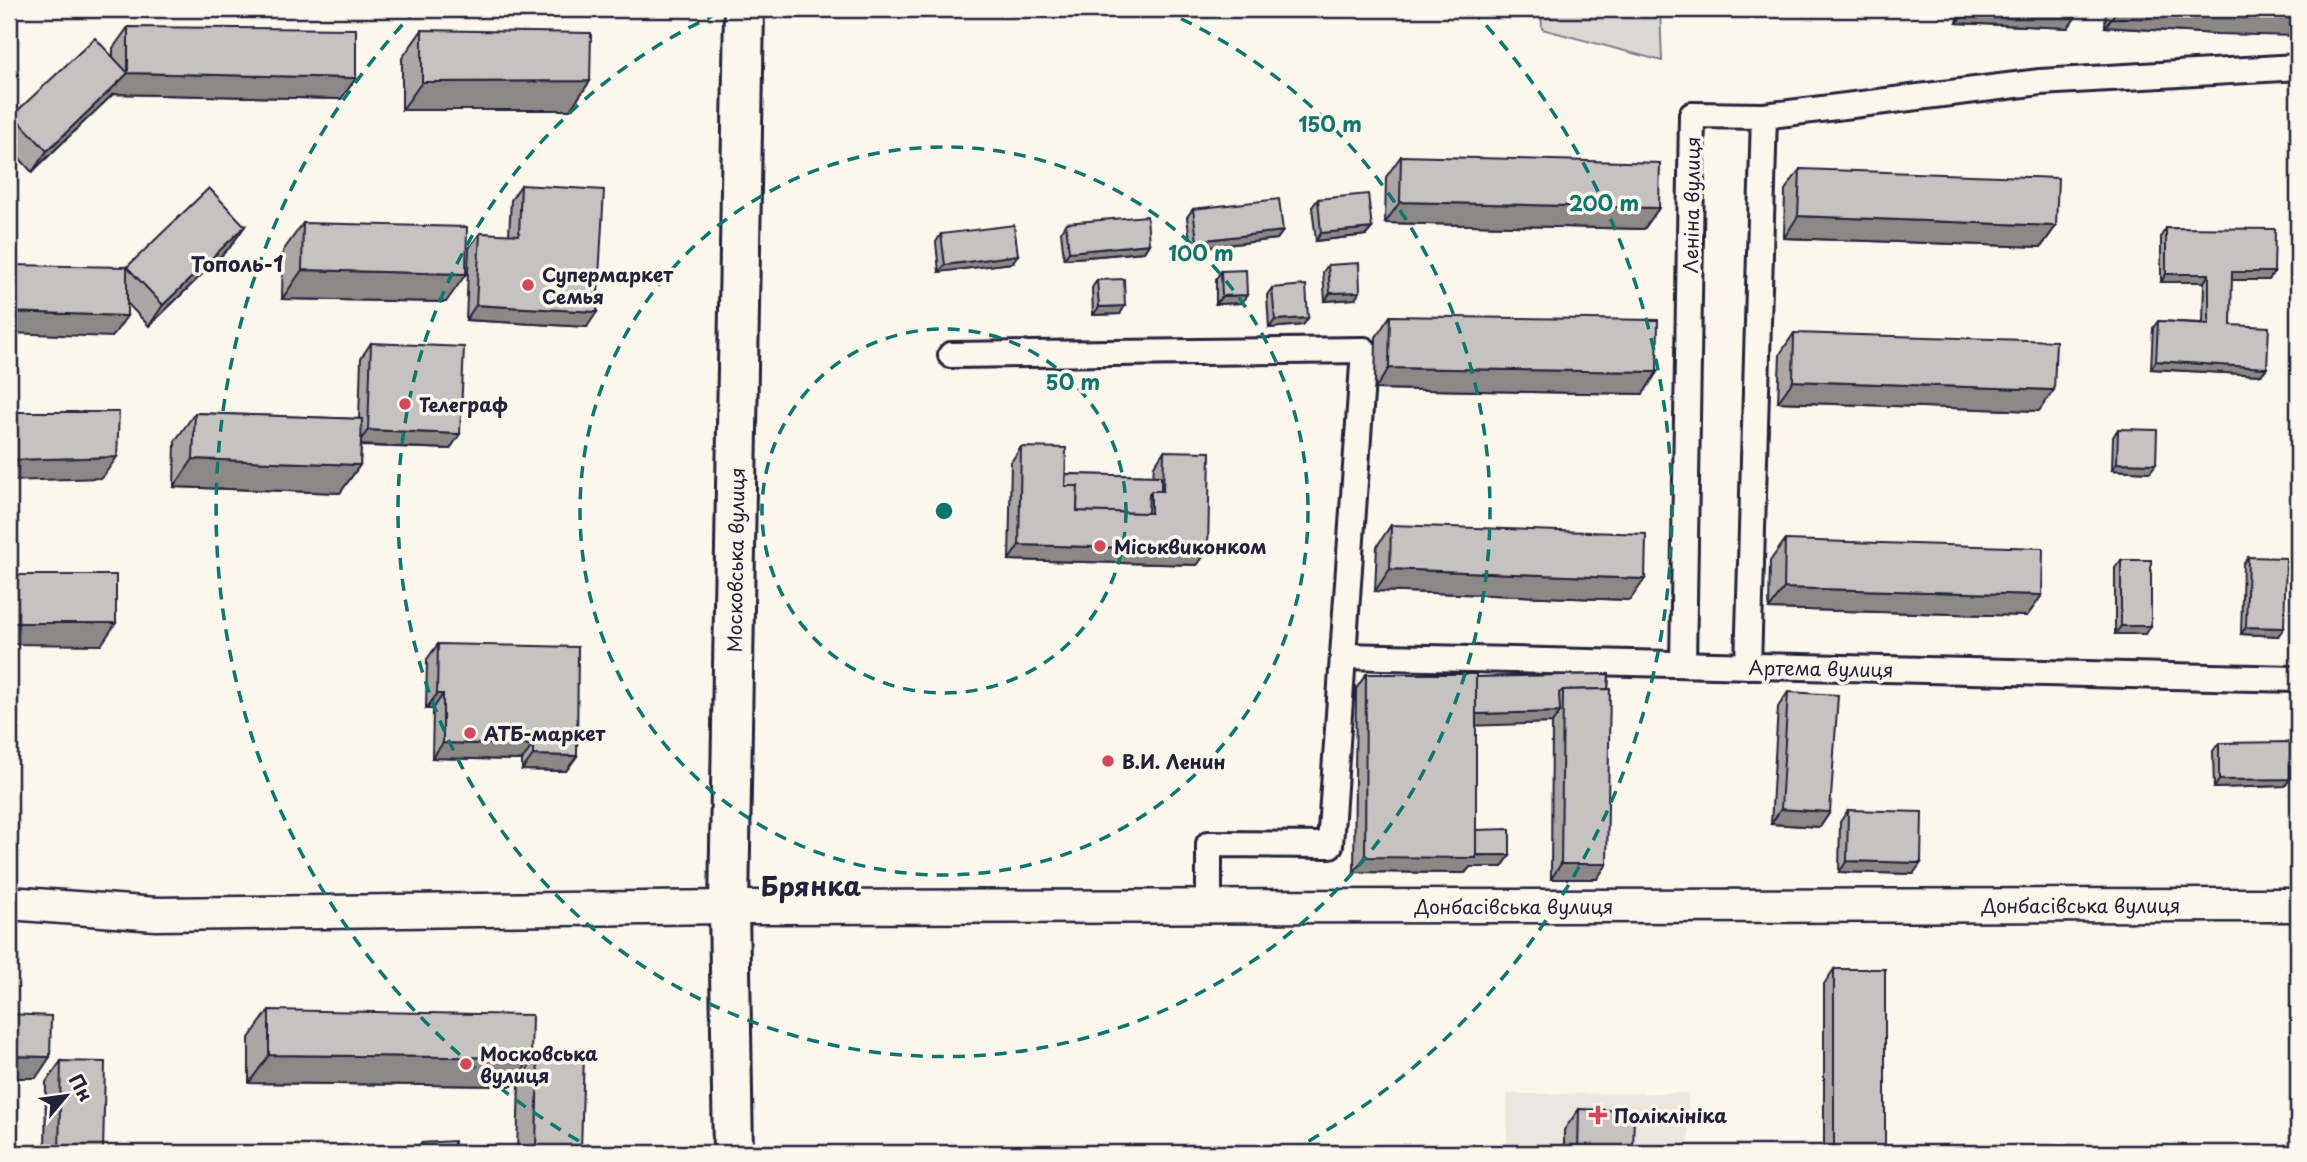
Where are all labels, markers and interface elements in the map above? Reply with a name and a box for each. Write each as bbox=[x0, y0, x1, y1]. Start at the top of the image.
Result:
text: 150 m bbox=[1298, 107, 1362, 139]
street label: Леніна вулиця bbox=[1676, 136, 1706, 274]
text: 200 m bbox=[1569, 186, 1639, 218]
text: 100 m bbox=[1168, 236, 1234, 268]
district label: Тополь-1 bbox=[191, 247, 283, 279]
place label: Супермаркет Семья bbox=[542, 260, 674, 310]
marker: Супермаркет Семья bbox=[520, 277, 536, 293]
text: 50 m bbox=[1046, 365, 1100, 397]
place label: Телеграф bbox=[419, 390, 508, 418]
marker: Телеграф bbox=[397, 396, 413, 412]
street label: Московська вулиця bbox=[719, 467, 751, 653]
centre of rings bbox=[932, 499, 956, 523]
place label: Міськвиконком bbox=[1114, 532, 1267, 560]
marker: Міськвиконком bbox=[1092, 538, 1108, 554]
street label: Артема вулиця bbox=[1748, 653, 1894, 683]
place label: АТБ-маркет bbox=[484, 719, 606, 747]
marker: АТБ-маркет bbox=[462, 725, 478, 741]
place label: В.И. Ленин bbox=[1122, 747, 1225, 775]
marker: В.И. Ленин bbox=[1100, 753, 1116, 769]
district label: Брянка bbox=[761, 866, 862, 905]
street label: Донбасівська вулиця bbox=[1981, 891, 2180, 919]
street label: Донбасівська вулиця bbox=[1414, 892, 1613, 920]
place label: Московська вулиця bbox=[480, 1039, 598, 1089]
marker: Московська вулиця bbox=[458, 1056, 474, 1072]
north arrow bbox=[32, 1060, 102, 1130]
text: Пн bbox=[63, 1068, 101, 1106]
place label: Поліклініка bbox=[1614, 1101, 1727, 1129]
marker: Поліклініка bbox=[1588, 1105, 1608, 1125]

